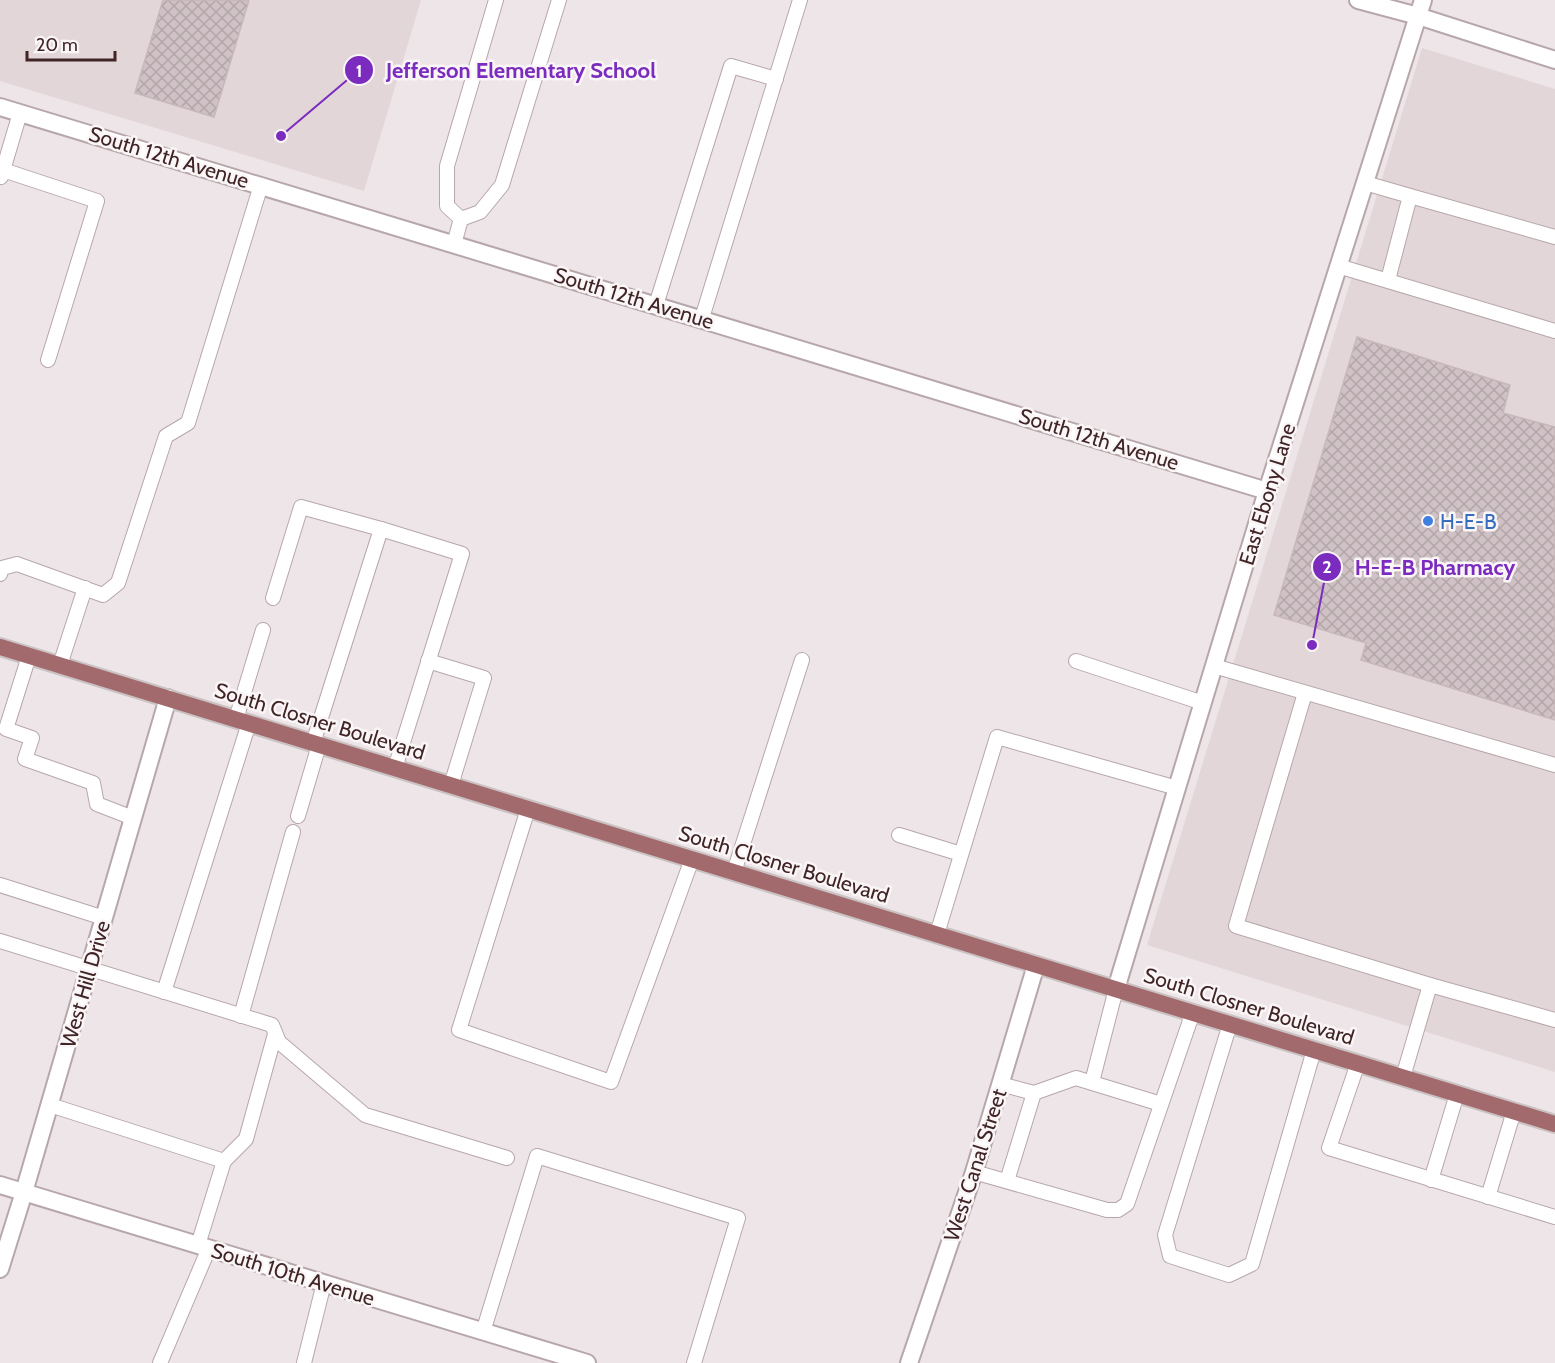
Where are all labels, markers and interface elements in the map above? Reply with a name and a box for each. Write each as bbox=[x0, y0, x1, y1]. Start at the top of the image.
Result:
scale bar bbox=[27, 24, 116, 62]
text: 20 m bbox=[36, 34, 78, 56]
callout: Jefferson Elementary School bbox=[344, 50, 668, 90]
text: Jefferson Elementary School bbox=[385, 57, 656, 84]
text: 1 bbox=[356, 60, 362, 82]
street label: South 12th Avenue bbox=[86, 121, 252, 193]
street label: South 12th Avenue bbox=[551, 262, 717, 334]
street label: South 12th Avenue bbox=[1016, 403, 1182, 475]
street label: East Ebony Lane bbox=[1234, 420, 1301, 568]
place label: H-E-B bbox=[1440, 509, 1497, 534]
marker: H-E-B bbox=[1421, 514, 1435, 528]
callout: H-E-B Pharmacy bbox=[1312, 547, 1527, 587]
text: H-E-B Pharmacy bbox=[1355, 554, 1516, 581]
text: 2 bbox=[1322, 556, 1332, 578]
street label: South Closner Boulevard bbox=[212, 677, 428, 765]
street label: South Closner Boulevard bbox=[676, 820, 892, 908]
street label: West Hill Drive bbox=[55, 917, 115, 1050]
street label: South Closner Boulevard bbox=[1141, 962, 1357, 1050]
street label: West Canal Street bbox=[939, 1086, 1011, 1244]
street label: South 10th Avenue bbox=[208, 1237, 378, 1311]

